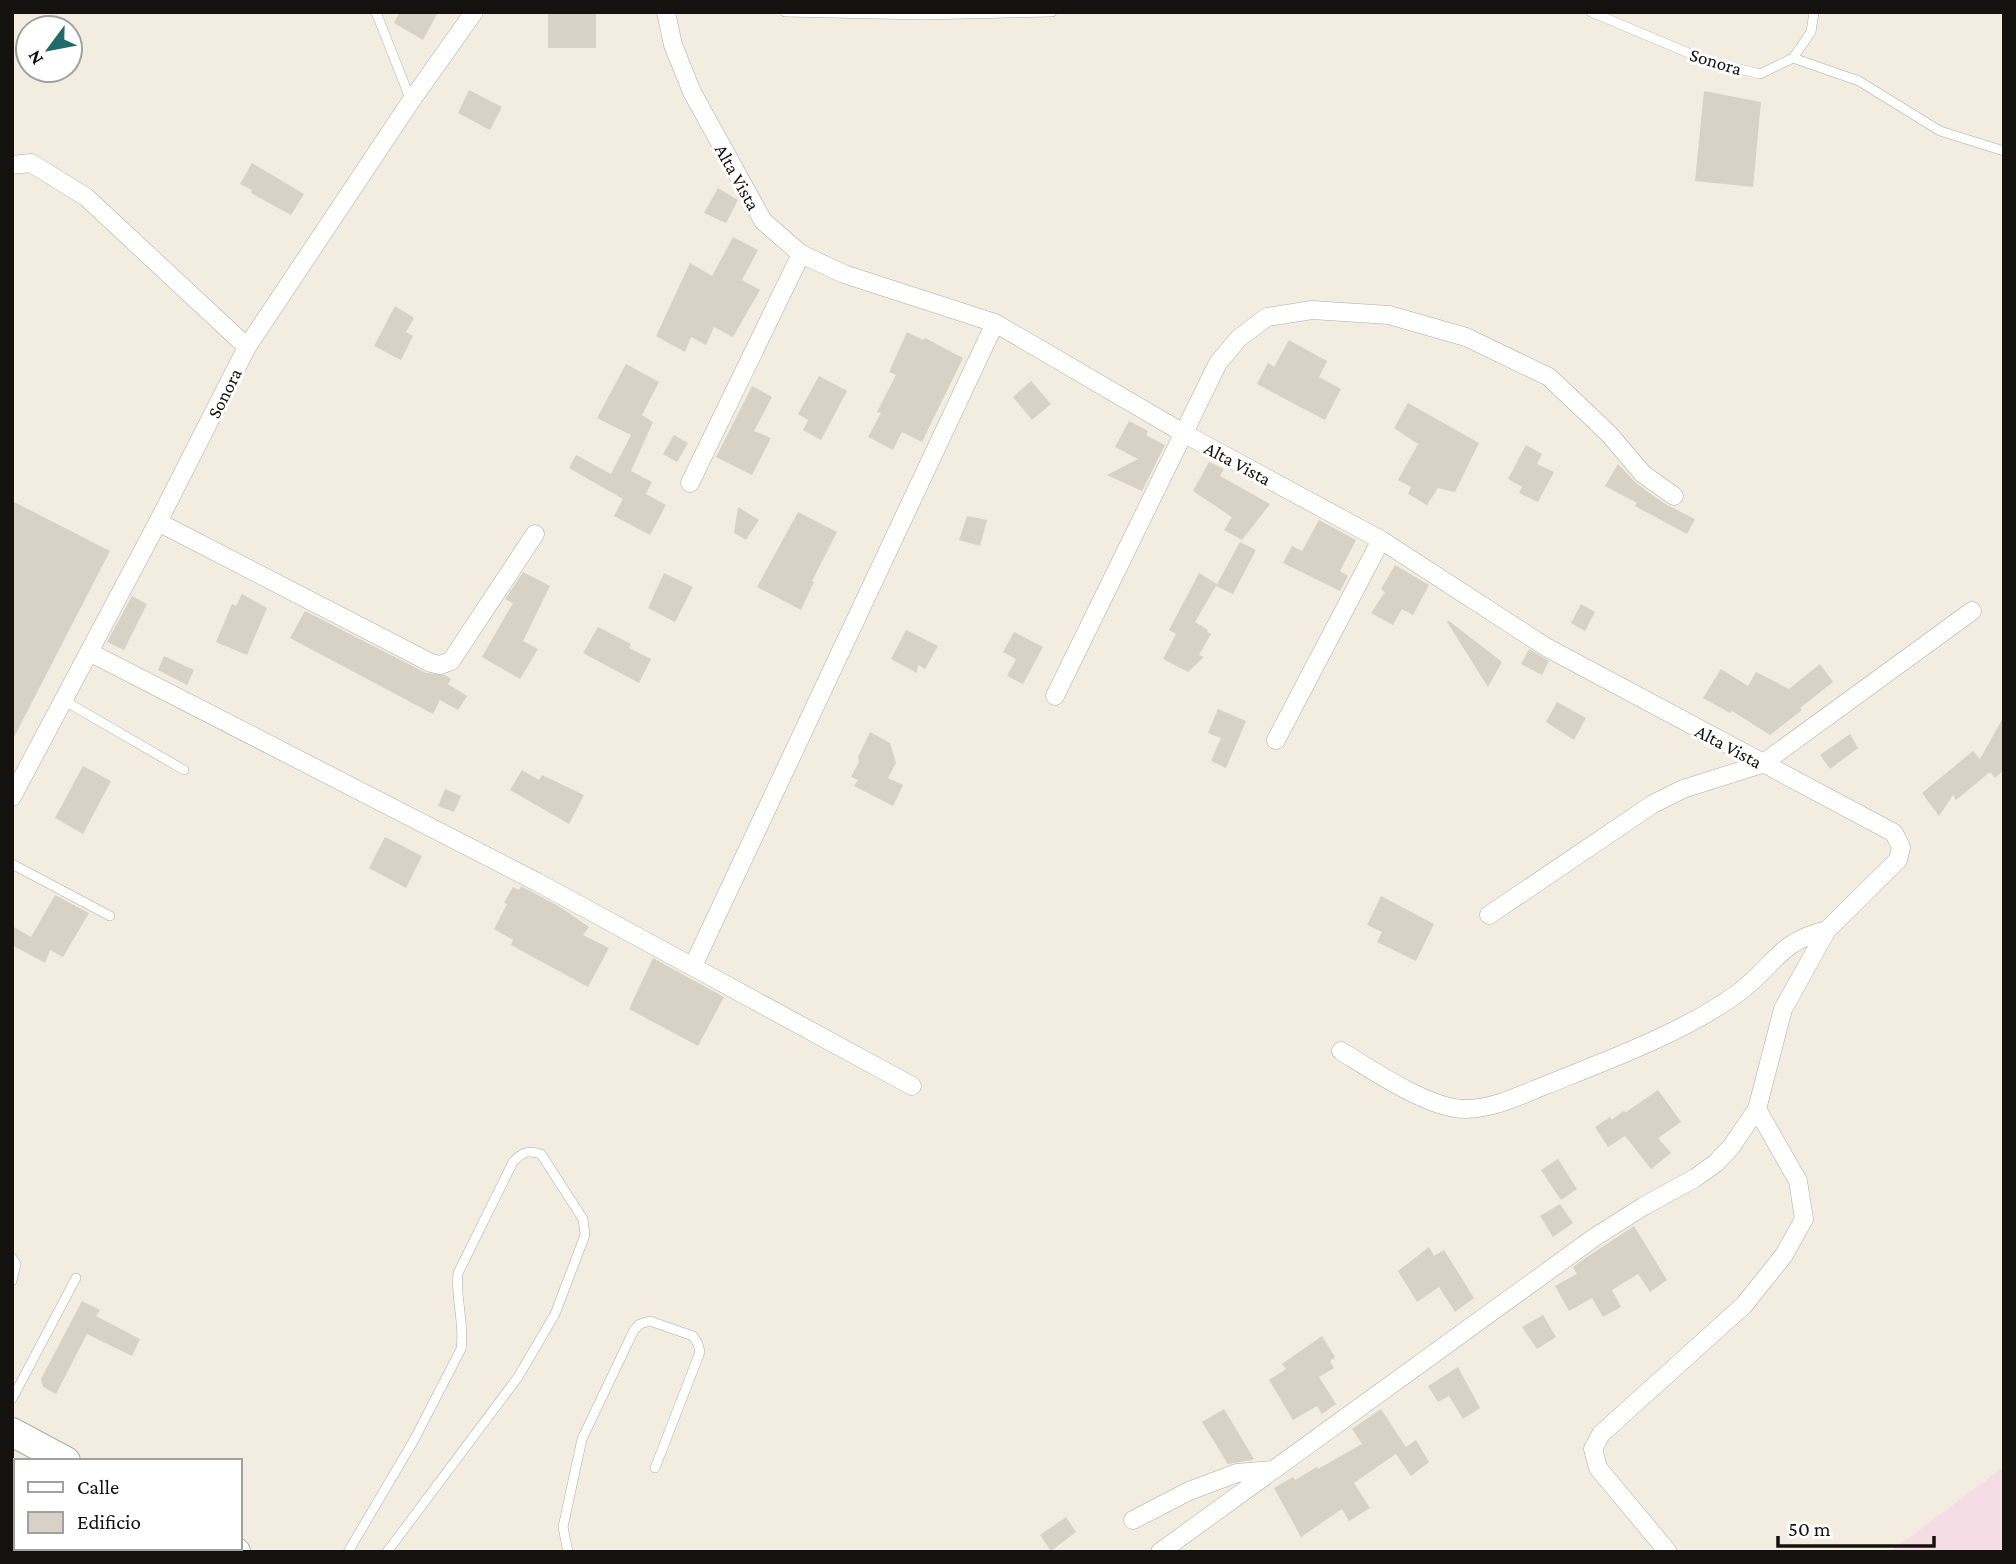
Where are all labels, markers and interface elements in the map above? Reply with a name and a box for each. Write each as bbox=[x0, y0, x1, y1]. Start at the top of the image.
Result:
north arrow bbox=[14, 14, 84, 84]
street label: Sonora bbox=[1687, 44, 1745, 79]
text: N bbox=[23, 47, 47, 69]
street label: Alta Vista bbox=[711, 141, 764, 214]
street label: Sonora bbox=[203, 365, 246, 422]
street label: Alta Vista bbox=[1201, 437, 1275, 490]
street label: Alta Vista bbox=[1692, 720, 1766, 773]
legend bbox=[14, 1459, 242, 1550]
text: Calle bbox=[77, 1475, 119, 1499]
scale bar bbox=[1778, 1504, 1934, 1548]
text: Edificio bbox=[77, 1510, 141, 1534]
text: 50 m bbox=[1788, 1517, 1831, 1541]

